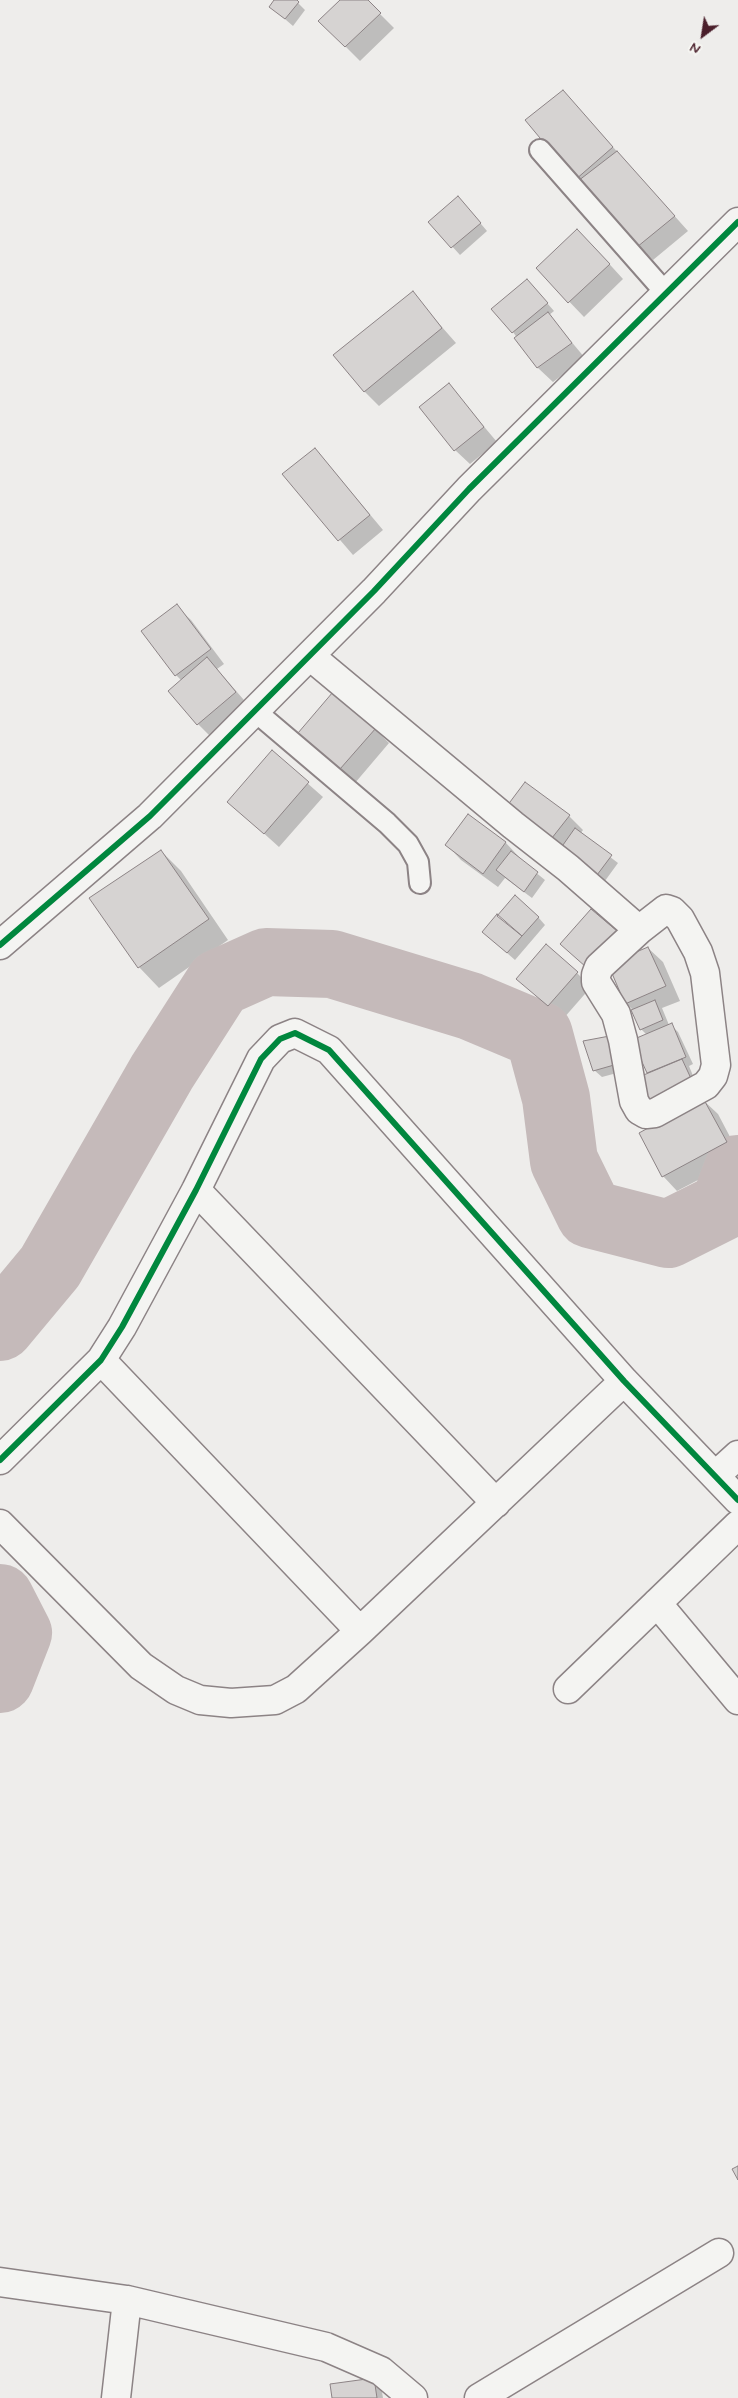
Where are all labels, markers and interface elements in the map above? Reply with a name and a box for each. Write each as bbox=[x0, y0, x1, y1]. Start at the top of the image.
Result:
north arrow bbox=[678, 10, 728, 60]
text: N bbox=[687, 38, 704, 58]

